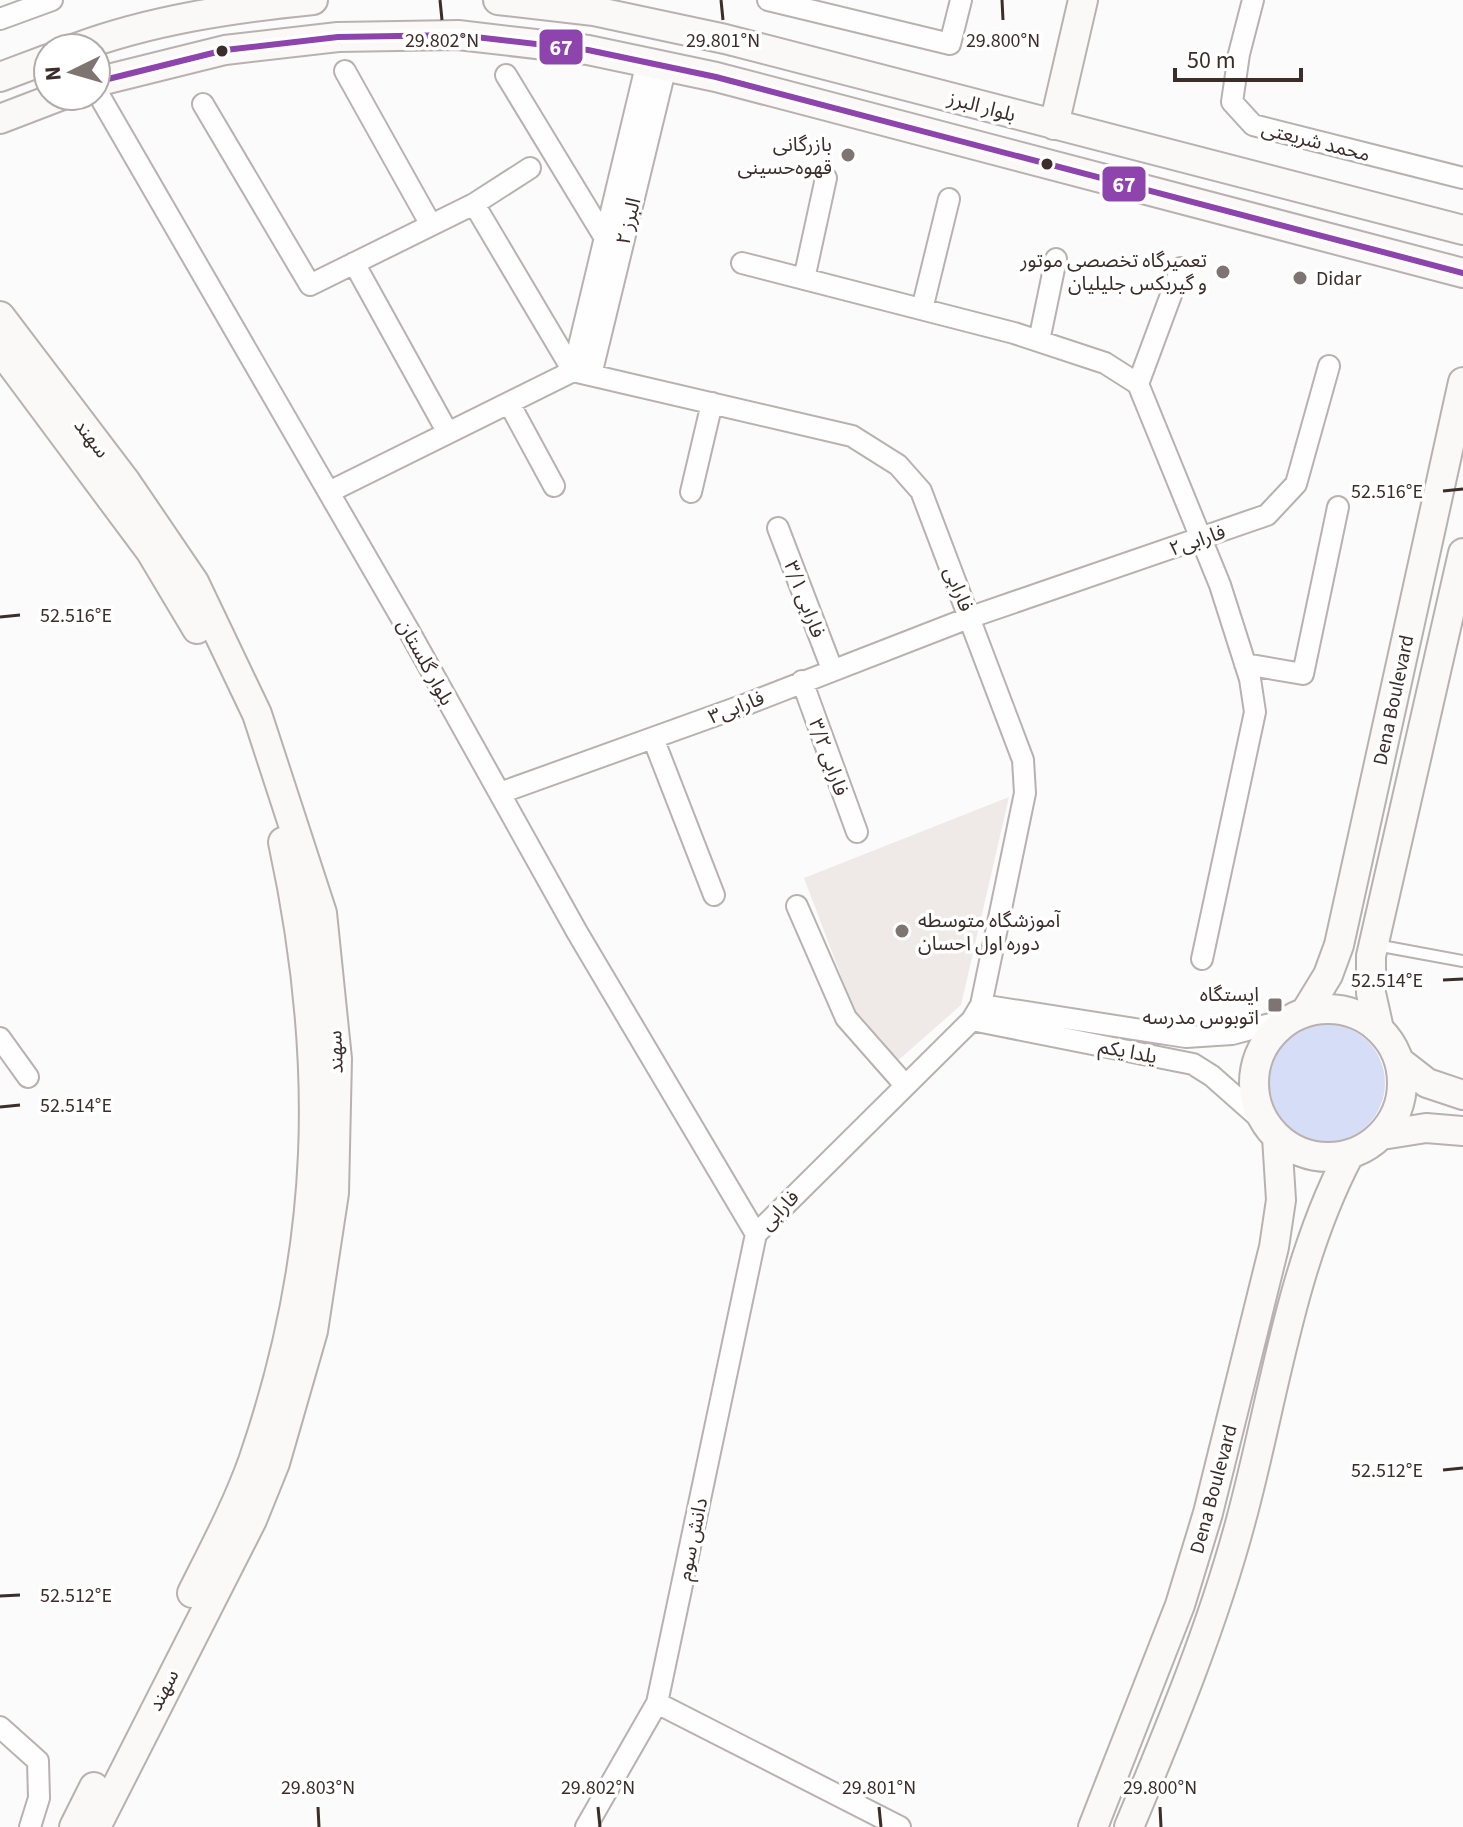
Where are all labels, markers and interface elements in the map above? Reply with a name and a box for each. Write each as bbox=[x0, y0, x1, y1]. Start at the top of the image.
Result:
text: 29.802°N bbox=[405, 27, 479, 55]
text: 29.801°N bbox=[686, 27, 760, 55]
text: 29.800°N bbox=[966, 27, 1040, 55]
line badge: 67 bbox=[538, 28, 584, 66]
north arrow bbox=[32, 32, 112, 112]
text: 67 bbox=[549, 32, 573, 64]
scale bar bbox=[1175, 32, 1301, 82]
unlabelled marker bbox=[214, 43, 230, 59]
text: 50 m bbox=[1187, 43, 1236, 78]
text: N bbox=[36, 65, 70, 82]
street label: بلوار البرز bbox=[944, 84, 1019, 129]
street label: محمد شریعتی bbox=[1259, 115, 1373, 169]
place label: بازرگانی قهوه‌حسینی bbox=[738, 131, 832, 182]
marker: بازرگانی قهوه‌حسینی bbox=[839, 146, 857, 164]
unlabelled marker bbox=[1039, 156, 1055, 172]
line badge: 67 bbox=[1101, 165, 1147, 203]
text: 67 bbox=[1112, 169, 1136, 201]
street label: البرز ۲ bbox=[610, 195, 648, 248]
place label: تعمیرگاه تخصصی موتور و گیربکس جلیلیان bbox=[1019, 247, 1207, 298]
marker: تعمیرگاه تخصصی موتور و گیربکس جلیلیان bbox=[1214, 263, 1232, 281]
place label: Didar bbox=[1316, 265, 1361, 293]
marker: Didar bbox=[1291, 269, 1309, 287]
street label: سهند bbox=[67, 413, 116, 464]
text: 52.516°E bbox=[1351, 478, 1423, 506]
street label: فارابی۲ bbox=[1165, 518, 1229, 564]
street label: فارابی ۳/۱ bbox=[777, 557, 832, 642]
street label: فارابی bbox=[936, 563, 980, 616]
text: 52.516°E bbox=[40, 602, 112, 630]
street label: بلوار گلستان bbox=[390, 614, 460, 711]
street label: Dena Boulevard bbox=[1366, 632, 1421, 768]
street label: فارابی۳ bbox=[704, 684, 768, 731]
street label: فارابی ۳/۲ bbox=[801, 715, 855, 800]
place label: آموزشگاه متوسطه دوره اول احسان bbox=[918, 907, 1061, 958]
marker: آموزشگاه متوسطه دوره اول احسان bbox=[893, 922, 911, 940]
text: 52.514°E bbox=[1351, 967, 1423, 995]
place label: ایستگاه اتوبوس مدرسه bbox=[1143, 981, 1259, 1032]
marker: ایستگاه اتوبوس مدرسه bbox=[1266, 996, 1284, 1014]
street label: سهند bbox=[321, 1030, 351, 1074]
street label: یلدا یکم bbox=[1096, 1033, 1159, 1071]
text: 52.514°E bbox=[40, 1092, 112, 1120]
street label: فارابی bbox=[754, 1184, 806, 1237]
street label: Dena Boulevard bbox=[1183, 1422, 1245, 1557]
text: 52.512°E bbox=[1351, 1457, 1423, 1485]
street label: دانش سوم bbox=[671, 1495, 715, 1583]
text: 52.512°E bbox=[40, 1582, 112, 1610]
street label: سهند bbox=[142, 1665, 186, 1716]
text: 29.803°N bbox=[281, 1774, 355, 1802]
text: 29.802°N bbox=[561, 1774, 635, 1802]
text: 29.801°N bbox=[842, 1774, 916, 1802]
text: 29.800°N bbox=[1123, 1774, 1197, 1802]

